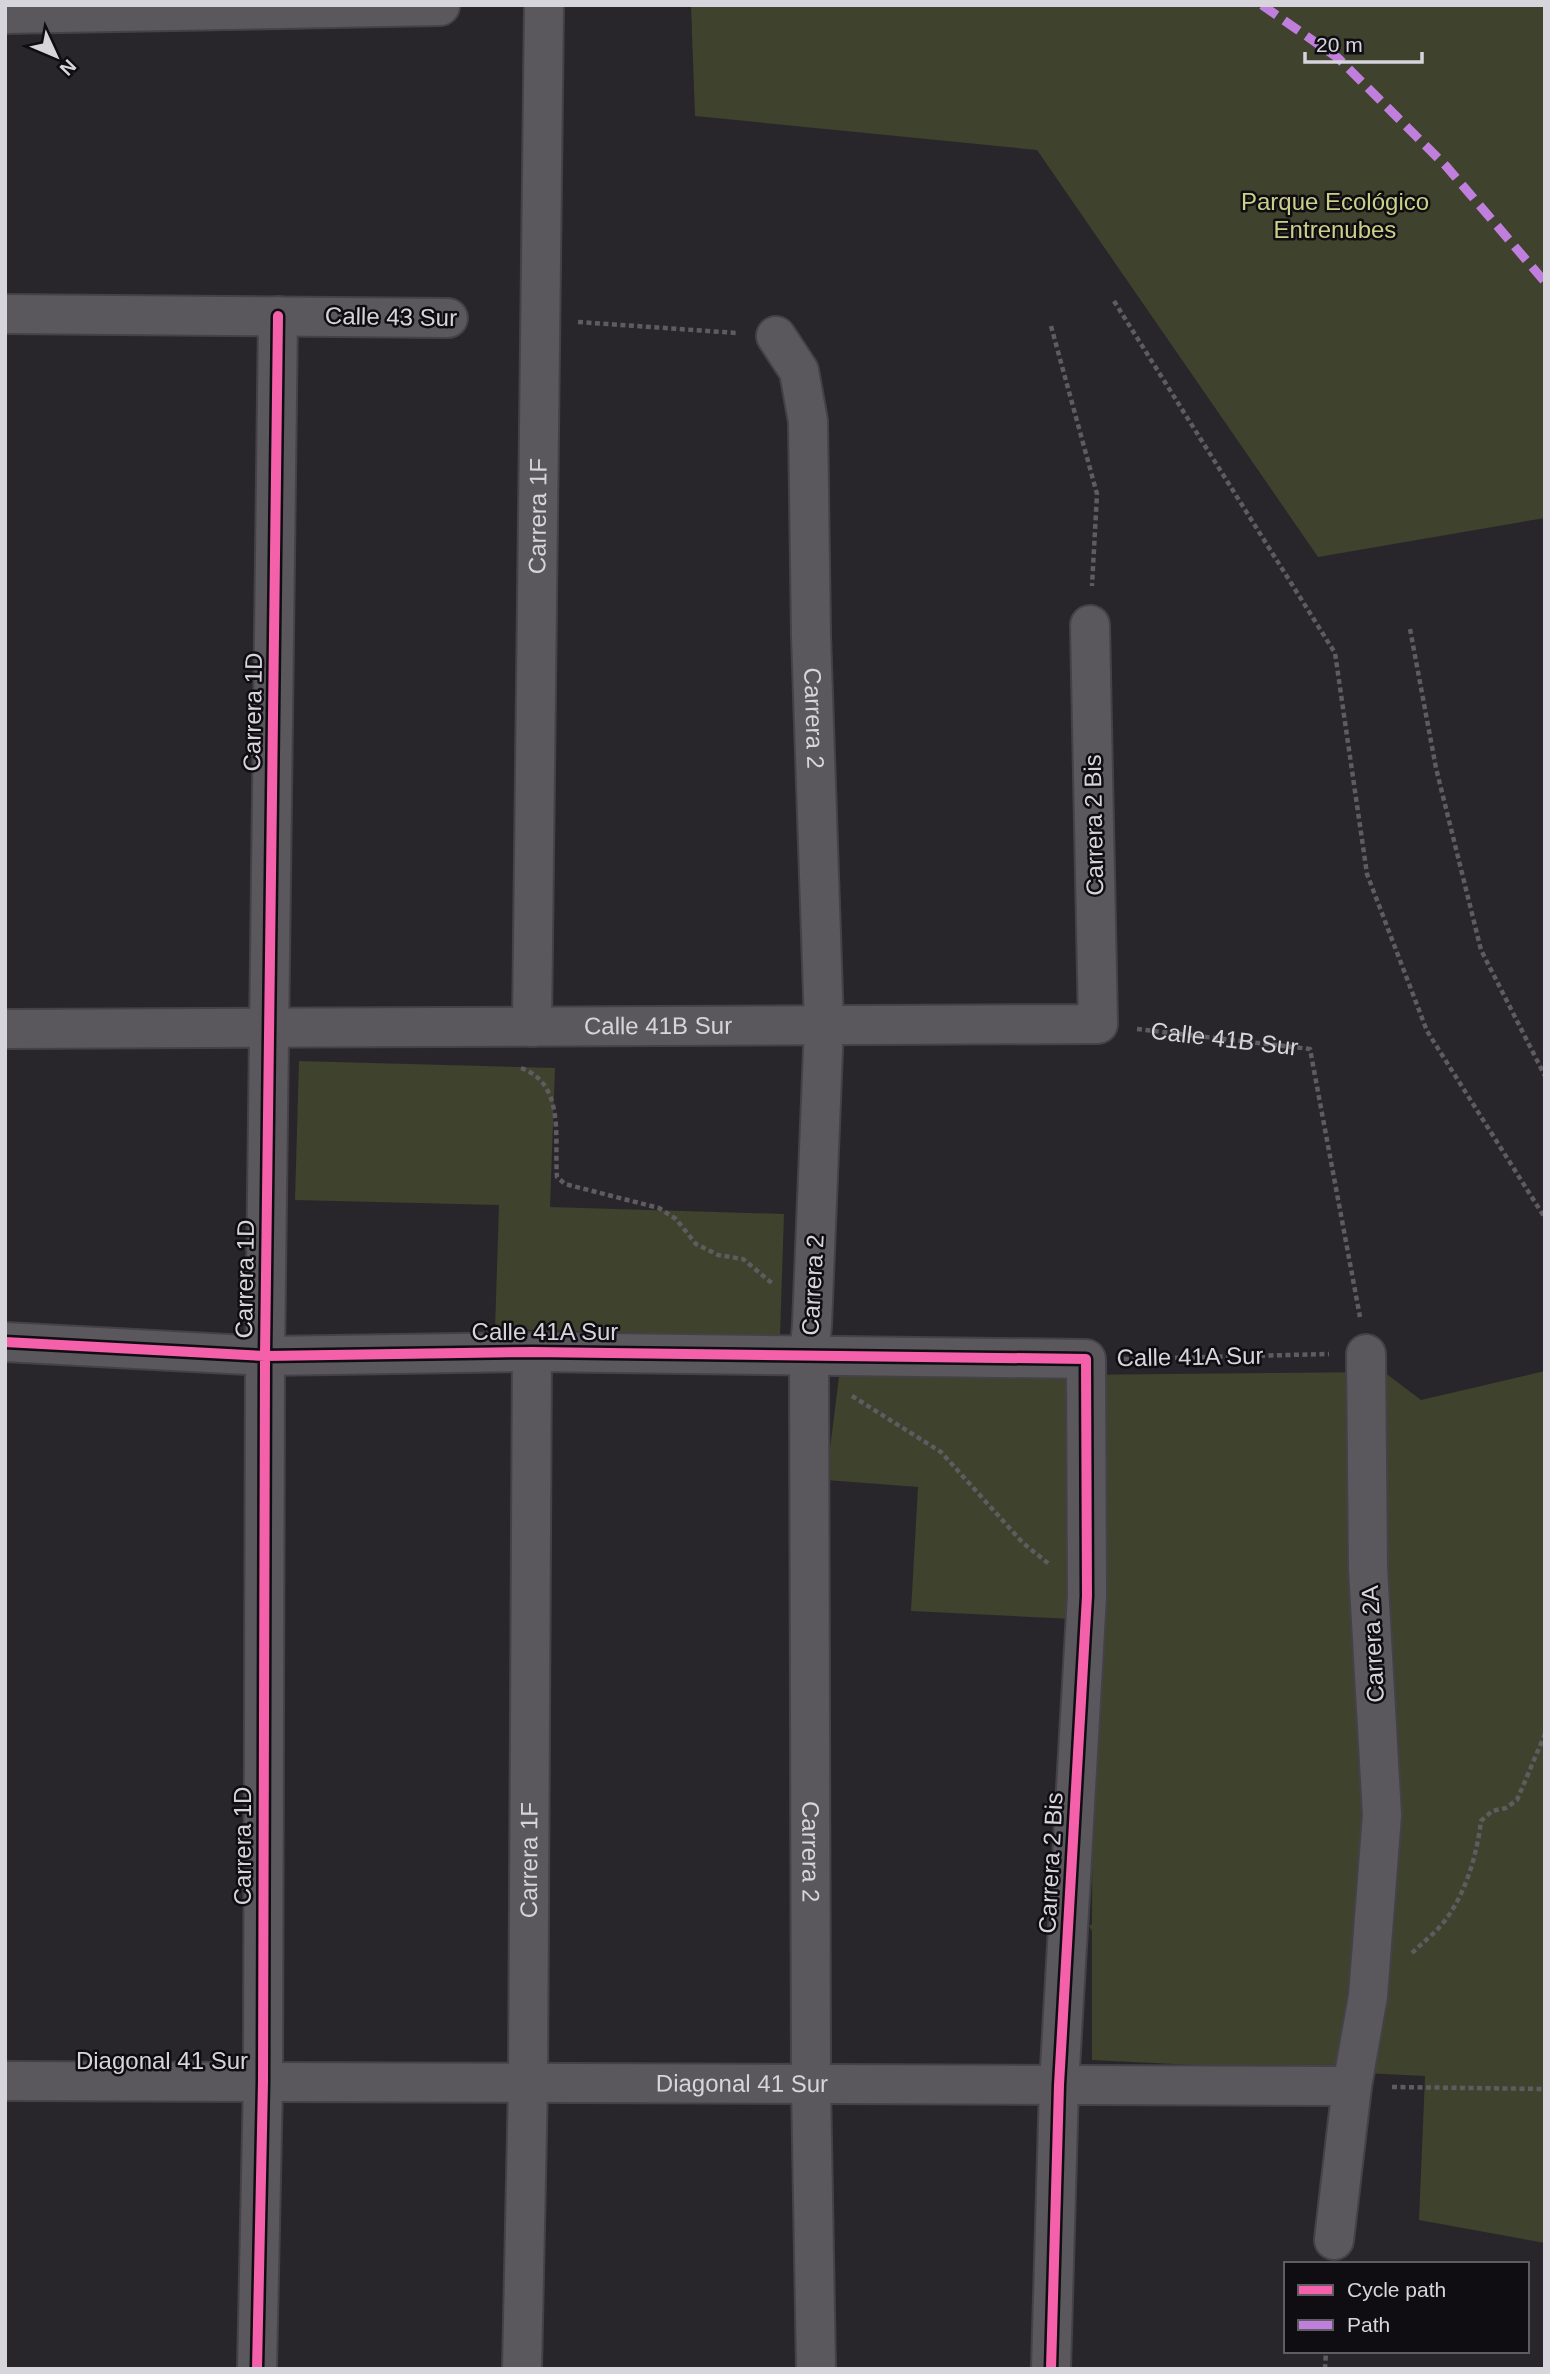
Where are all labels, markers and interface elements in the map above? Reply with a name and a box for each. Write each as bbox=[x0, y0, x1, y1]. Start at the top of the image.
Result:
north arrow bbox=[21, 21, 91, 91]
scale bar bbox=[1305, 21, 1422, 65]
text: 20 m bbox=[1316, 33, 1363, 56]
text: N bbox=[56, 55, 80, 80]
park label: Parque Ecológico Entrenubes bbox=[1241, 188, 1429, 243]
street label: Calle 43 Sur bbox=[325, 302, 457, 331]
street label: Carrera 1F bbox=[523, 458, 552, 574]
street label: Carrera 1D bbox=[238, 652, 267, 772]
street label: Carrera 2 bbox=[799, 667, 829, 769]
street label: Carrera 2 Bis bbox=[1079, 754, 1108, 896]
street label: Calle 41B Sur bbox=[584, 1012, 732, 1039]
street label: Calle 41B Sur bbox=[1149, 1017, 1300, 1061]
street label: Carrera 1D bbox=[230, 1219, 259, 1339]
street label: Carrera 2 bbox=[796, 1234, 829, 1336]
street label: Calle 41A Sur bbox=[472, 1318, 618, 1345]
street label: Calle 41A Sur bbox=[1116, 1342, 1264, 1371]
street label: Carrera 2A bbox=[1356, 1585, 1389, 1703]
street label: Carrera 1D bbox=[229, 1787, 256, 1905]
street label: Carrera 2 Bis bbox=[1033, 1792, 1068, 1934]
street label: Carrera 2 bbox=[797, 1801, 825, 1902]
street label: Carrera 1F bbox=[515, 1802, 543, 1918]
street label: Diagonal 41 Sur bbox=[76, 2047, 248, 2074]
street label: Diagonal 41 Sur bbox=[656, 2069, 828, 2097]
legend bbox=[1284, 2262, 1529, 2353]
text: Cycle path bbox=[1347, 2278, 1446, 2301]
text: Path bbox=[1347, 2313, 1390, 2336]

